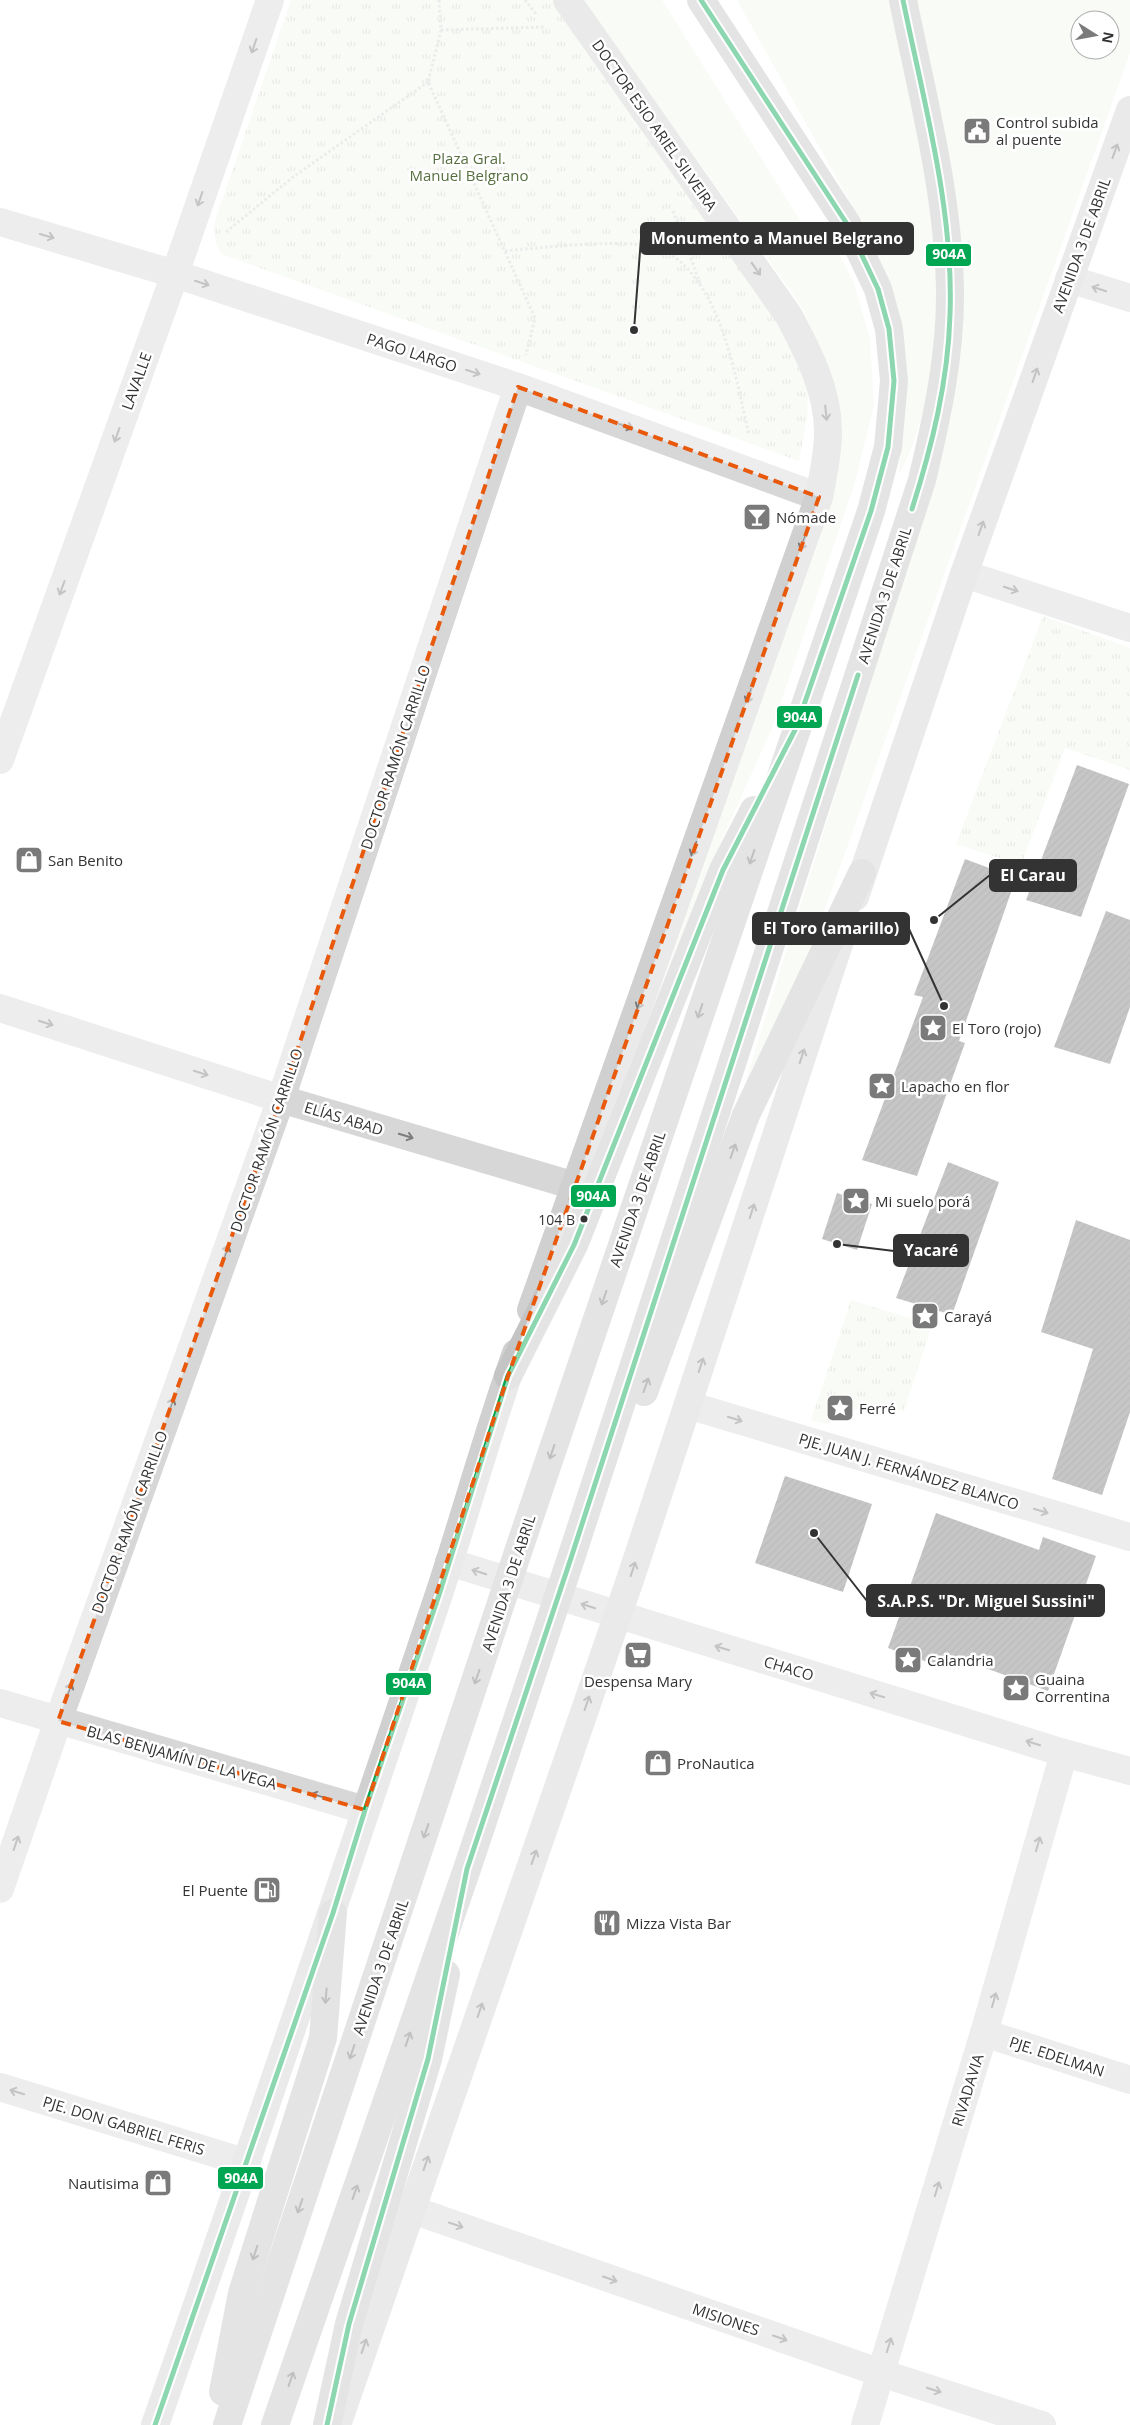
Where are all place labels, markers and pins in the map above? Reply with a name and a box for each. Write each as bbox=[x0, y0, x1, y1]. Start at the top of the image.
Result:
place label: Control subida al puente bbox=[996, 112, 1099, 149]
public building icon: Control subida al puente bbox=[962, 116, 992, 146]
callout: Monumento a Manuel Belgrano bbox=[641, 223, 913, 254]
bar icon: Nómade bbox=[742, 502, 772, 532]
place label: Nómade bbox=[776, 507, 836, 527]
shop icon: San Benito bbox=[14, 845, 44, 875]
place label: San Benito bbox=[48, 850, 123, 870]
callout: El Carau bbox=[990, 860, 1076, 891]
callout: El Toro (amarillo) bbox=[753, 913, 909, 944]
place icon: El Toro (rojo) bbox=[918, 1013, 948, 1043]
place label: El Toro (rojo) bbox=[952, 1018, 1041, 1038]
place icon: Lapacho en flor bbox=[867, 1071, 897, 1101]
place label: Lapacho en flor bbox=[901, 1076, 1010, 1096]
place icon: Mi suelo porá bbox=[841, 1186, 871, 1216]
place label: Mi suelo porá bbox=[875, 1191, 970, 1211]
place label: 104 B bbox=[538, 1210, 575, 1229]
marker: 104 B bbox=[579, 1214, 589, 1224]
callout: Yacaré bbox=[894, 1235, 968, 1266]
place icon: Carayá bbox=[910, 1301, 940, 1331]
place label: Carayá bbox=[944, 1306, 992, 1326]
place icon: Ferré bbox=[825, 1393, 855, 1423]
place label: Ferré bbox=[859, 1398, 896, 1418]
callout: S.A.P.S. "Dr. Miguel Sussini" bbox=[867, 1585, 1104, 1616]
supermarket icon: Despensa Mary bbox=[623, 1640, 653, 1670]
place icon: Calandria bbox=[893, 1645, 923, 1675]
place label: Calandria bbox=[927, 1650, 994, 1670]
place label: Guaina Correntina bbox=[1035, 1669, 1110, 1706]
place label: Despensa Mary bbox=[584, 1671, 693, 1691]
place icon: Guaina Correntina bbox=[1001, 1673, 1031, 1703]
shop icon: ProNautica bbox=[643, 1748, 673, 1778]
place label: ProNautica bbox=[677, 1753, 755, 1773]
fuel station icon: El Puente bbox=[252, 1875, 282, 1905]
place label: El Puente bbox=[182, 1880, 248, 1900]
restaurant icon: Mizza Vista Bar bbox=[592, 1908, 622, 1938]
place label: Mizza Vista Bar bbox=[626, 1913, 731, 1933]
shop icon: Nautisima bbox=[143, 2168, 173, 2198]
place label: Nautisima bbox=[68, 2173, 139, 2193]

